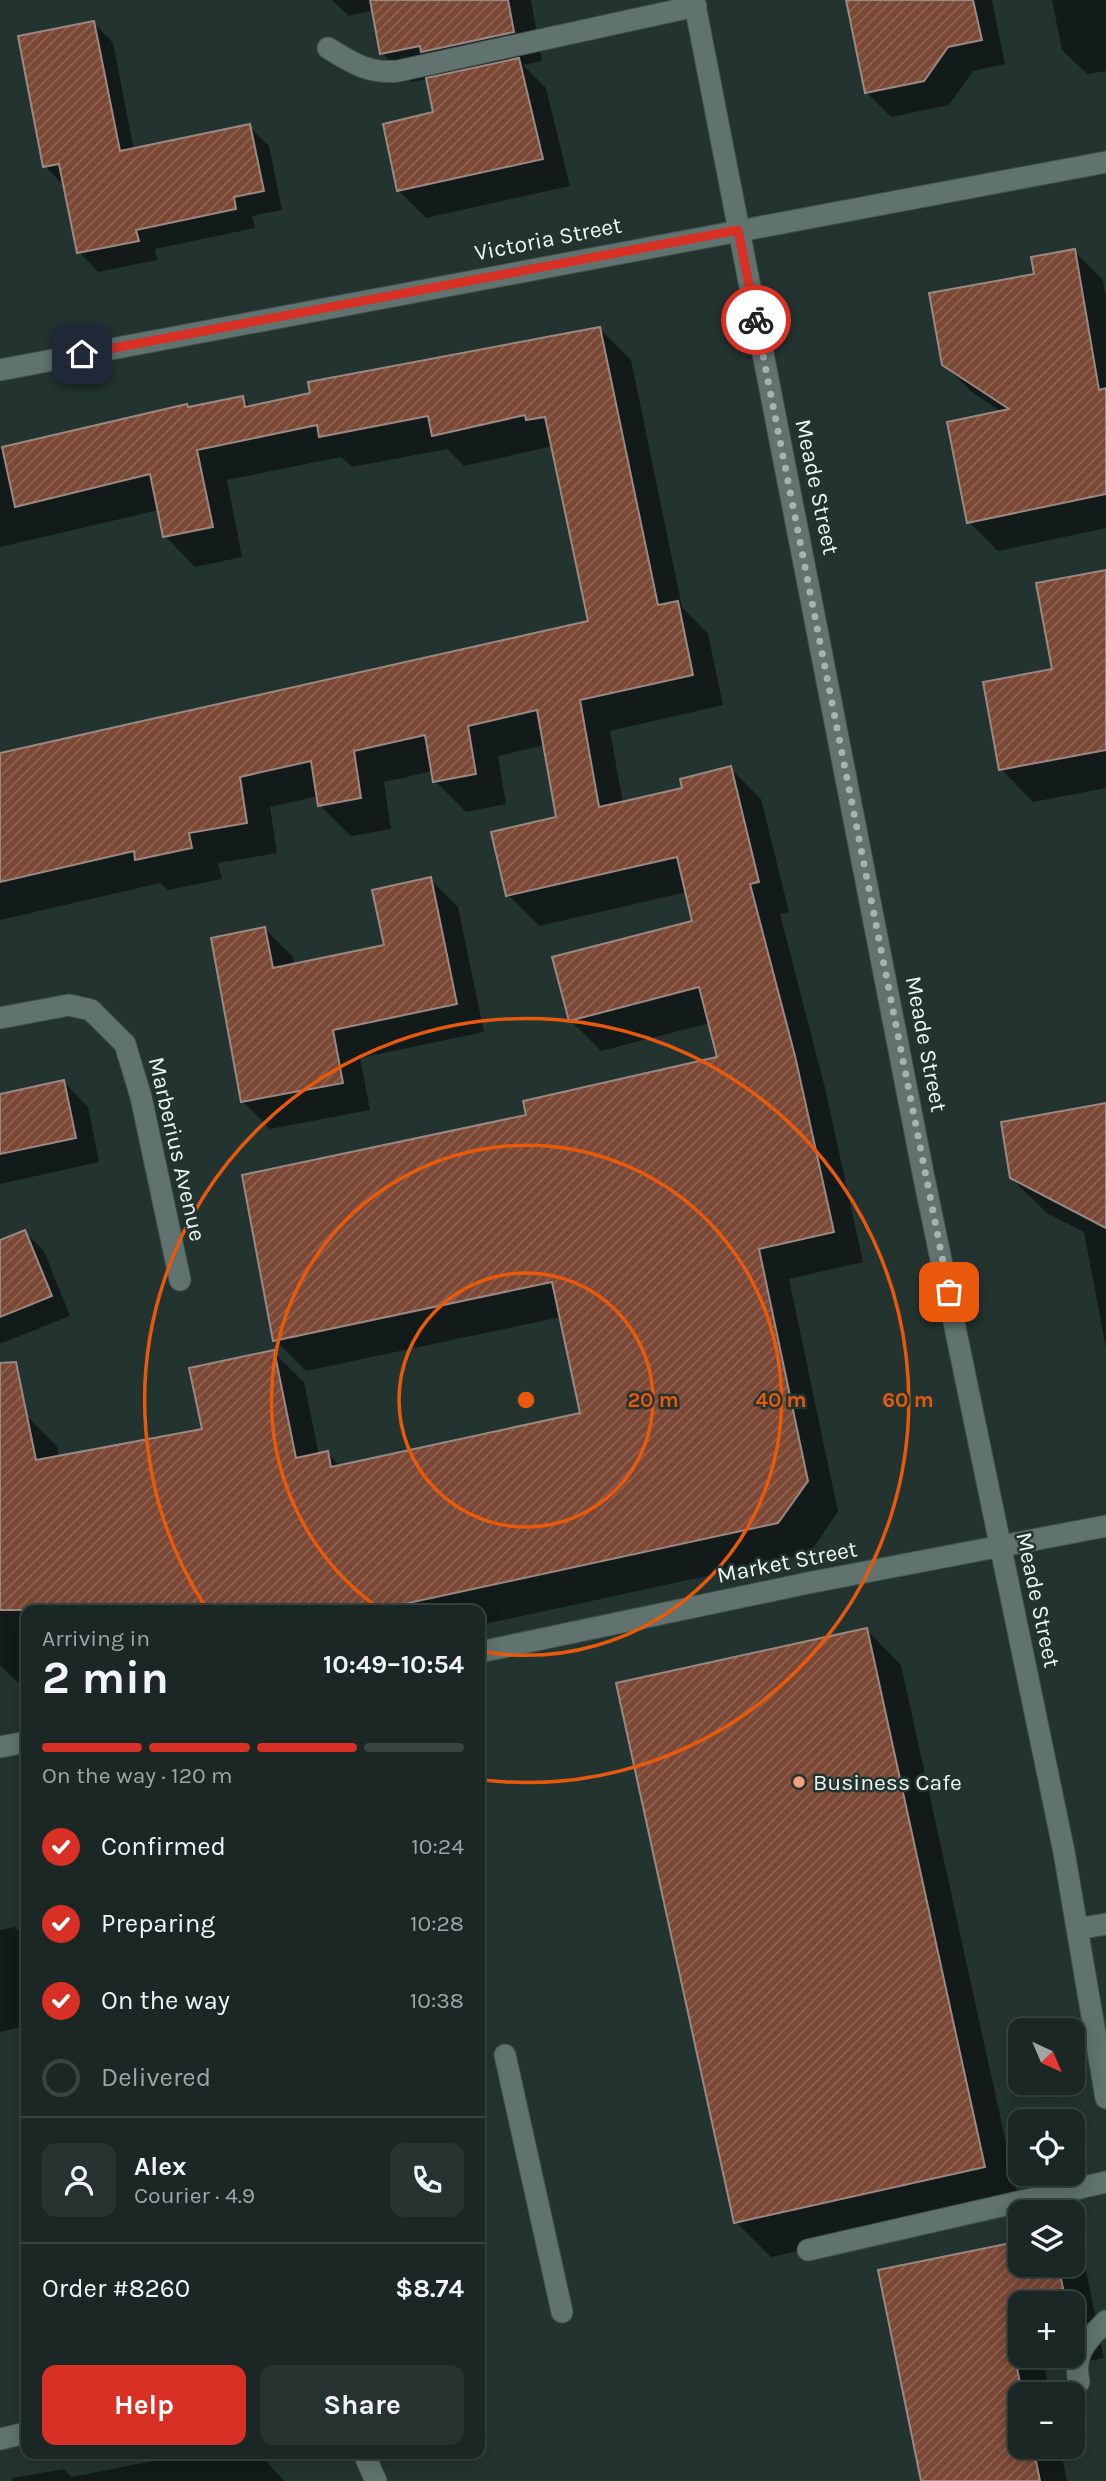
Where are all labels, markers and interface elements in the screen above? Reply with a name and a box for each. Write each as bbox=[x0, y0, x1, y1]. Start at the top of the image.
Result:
street label: Victoria Street bbox=[472, 211, 624, 266]
courier bbox=[721, 285, 791, 355]
icon: bike bbox=[737, 301, 775, 339]
pin bbox=[52, 324, 112, 384]
icon: home bbox=[63, 335, 101, 373]
street label: Meade Street bbox=[789, 417, 845, 558]
street label: Meade Street bbox=[900, 974, 952, 1115]
street label: Marberius Avenue bbox=[143, 1054, 211, 1244]
pin bbox=[919, 1262, 979, 1322]
icon: bag bbox=[930, 1273, 968, 1311]
centre of rings bbox=[514, 1388, 538, 1412]
text: 20 m bbox=[627, 1388, 679, 1412]
text: 40 m bbox=[755, 1388, 807, 1412]
text: 60 m bbox=[882, 1388, 934, 1412]
street label: Meade Street bbox=[1010, 1530, 1066, 1671]
street label: Market Street bbox=[714, 1535, 860, 1589]
text: Arriving in bbox=[42, 1625, 150, 1652]
text: 10:49–10:54 bbox=[323, 1649, 464, 1680]
text: 2 min bbox=[42, 1651, 169, 1705]
text: On the way · 120 m bbox=[42, 1762, 233, 1789]
place label: Business Cafe bbox=[813, 1769, 962, 1796]
marker: Business Cafe bbox=[791, 1774, 807, 1790]
icon: check bbox=[42, 1828, 80, 1866]
text: Confirmed bbox=[101, 1831, 226, 1862]
text: 10:24 bbox=[411, 1833, 464, 1860]
icon: check bbox=[42, 1905, 80, 1943]
text: Preparing bbox=[101, 1908, 215, 1939]
text: 10:28 bbox=[410, 1910, 464, 1937]
icon: check bbox=[42, 1982, 80, 2020]
text: On the way bbox=[101, 1985, 230, 2016]
text: 10:38 bbox=[410, 1987, 464, 2014]
north arrow bbox=[1008, 2018, 1085, 2095]
map controls bbox=[1008, 2018, 1085, 2459]
text: Delivered bbox=[101, 2062, 211, 2093]
button: locate bbox=[1008, 2109, 1085, 2186]
button: person bbox=[42, 2143, 116, 2217]
button: phone bbox=[390, 2143, 464, 2217]
text: Alex bbox=[134, 2151, 186, 2182]
text: Courier · 4.9 bbox=[134, 2182, 255, 2209]
button: layers bbox=[1008, 2200, 1085, 2277]
text: Order #8260 bbox=[42, 2273, 190, 2304]
text: $8.74 bbox=[395, 2273, 464, 2304]
button: + bbox=[1008, 2291, 1085, 2368]
button: Help bbox=[42, 2365, 246, 2445]
button: Share bbox=[260, 2365, 464, 2445]
button: − bbox=[1008, 2382, 1085, 2459]

